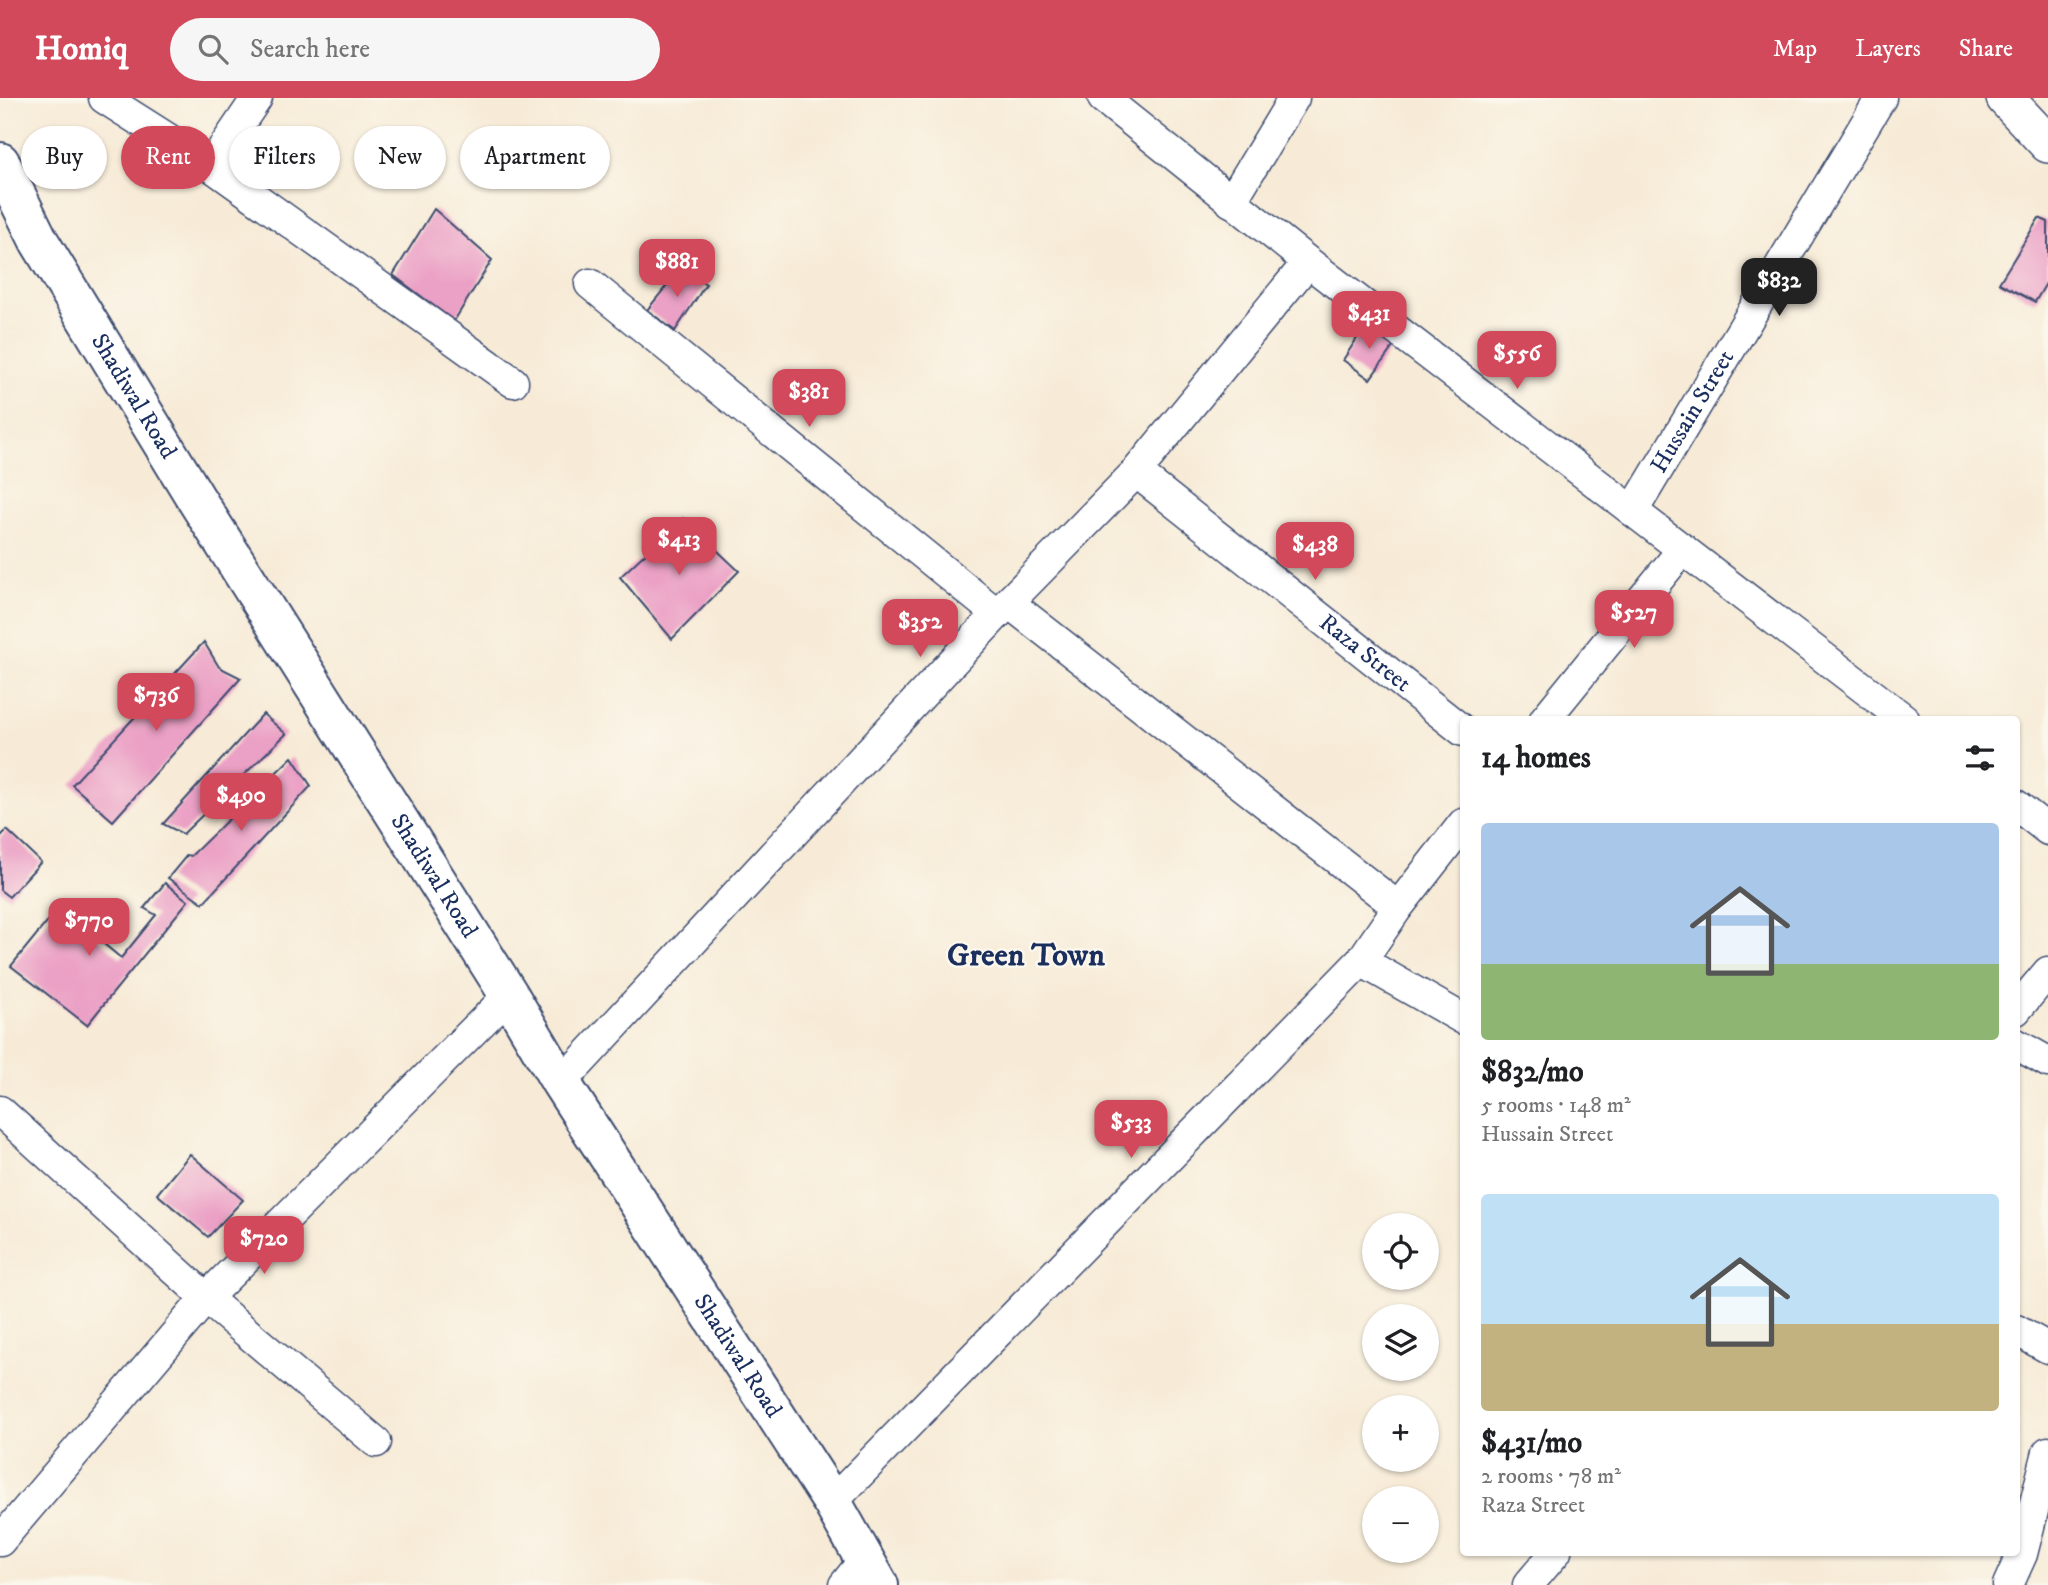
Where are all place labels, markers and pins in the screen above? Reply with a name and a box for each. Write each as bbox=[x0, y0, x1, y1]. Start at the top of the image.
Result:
pin: $881 bbox=[636, 240, 718, 299]
pin: $832 bbox=[1738, 258, 1820, 318]
pin: $431 bbox=[1328, 292, 1410, 351]
pin: $556 bbox=[1476, 331, 1558, 391]
pin: $381 bbox=[768, 370, 850, 429]
pin: $413 bbox=[638, 518, 720, 577]
pin: $438 bbox=[1274, 522, 1356, 582]
pin: $527 bbox=[1593, 590, 1675, 650]
pin: $352 bbox=[879, 600, 961, 659]
pin: $736 bbox=[115, 674, 197, 733]
pin: $490 bbox=[200, 774, 282, 833]
pin: $770 bbox=[48, 898, 130, 958]
pin: $533 bbox=[1090, 1100, 1172, 1160]
pin: $720 bbox=[223, 1216, 305, 1276]

